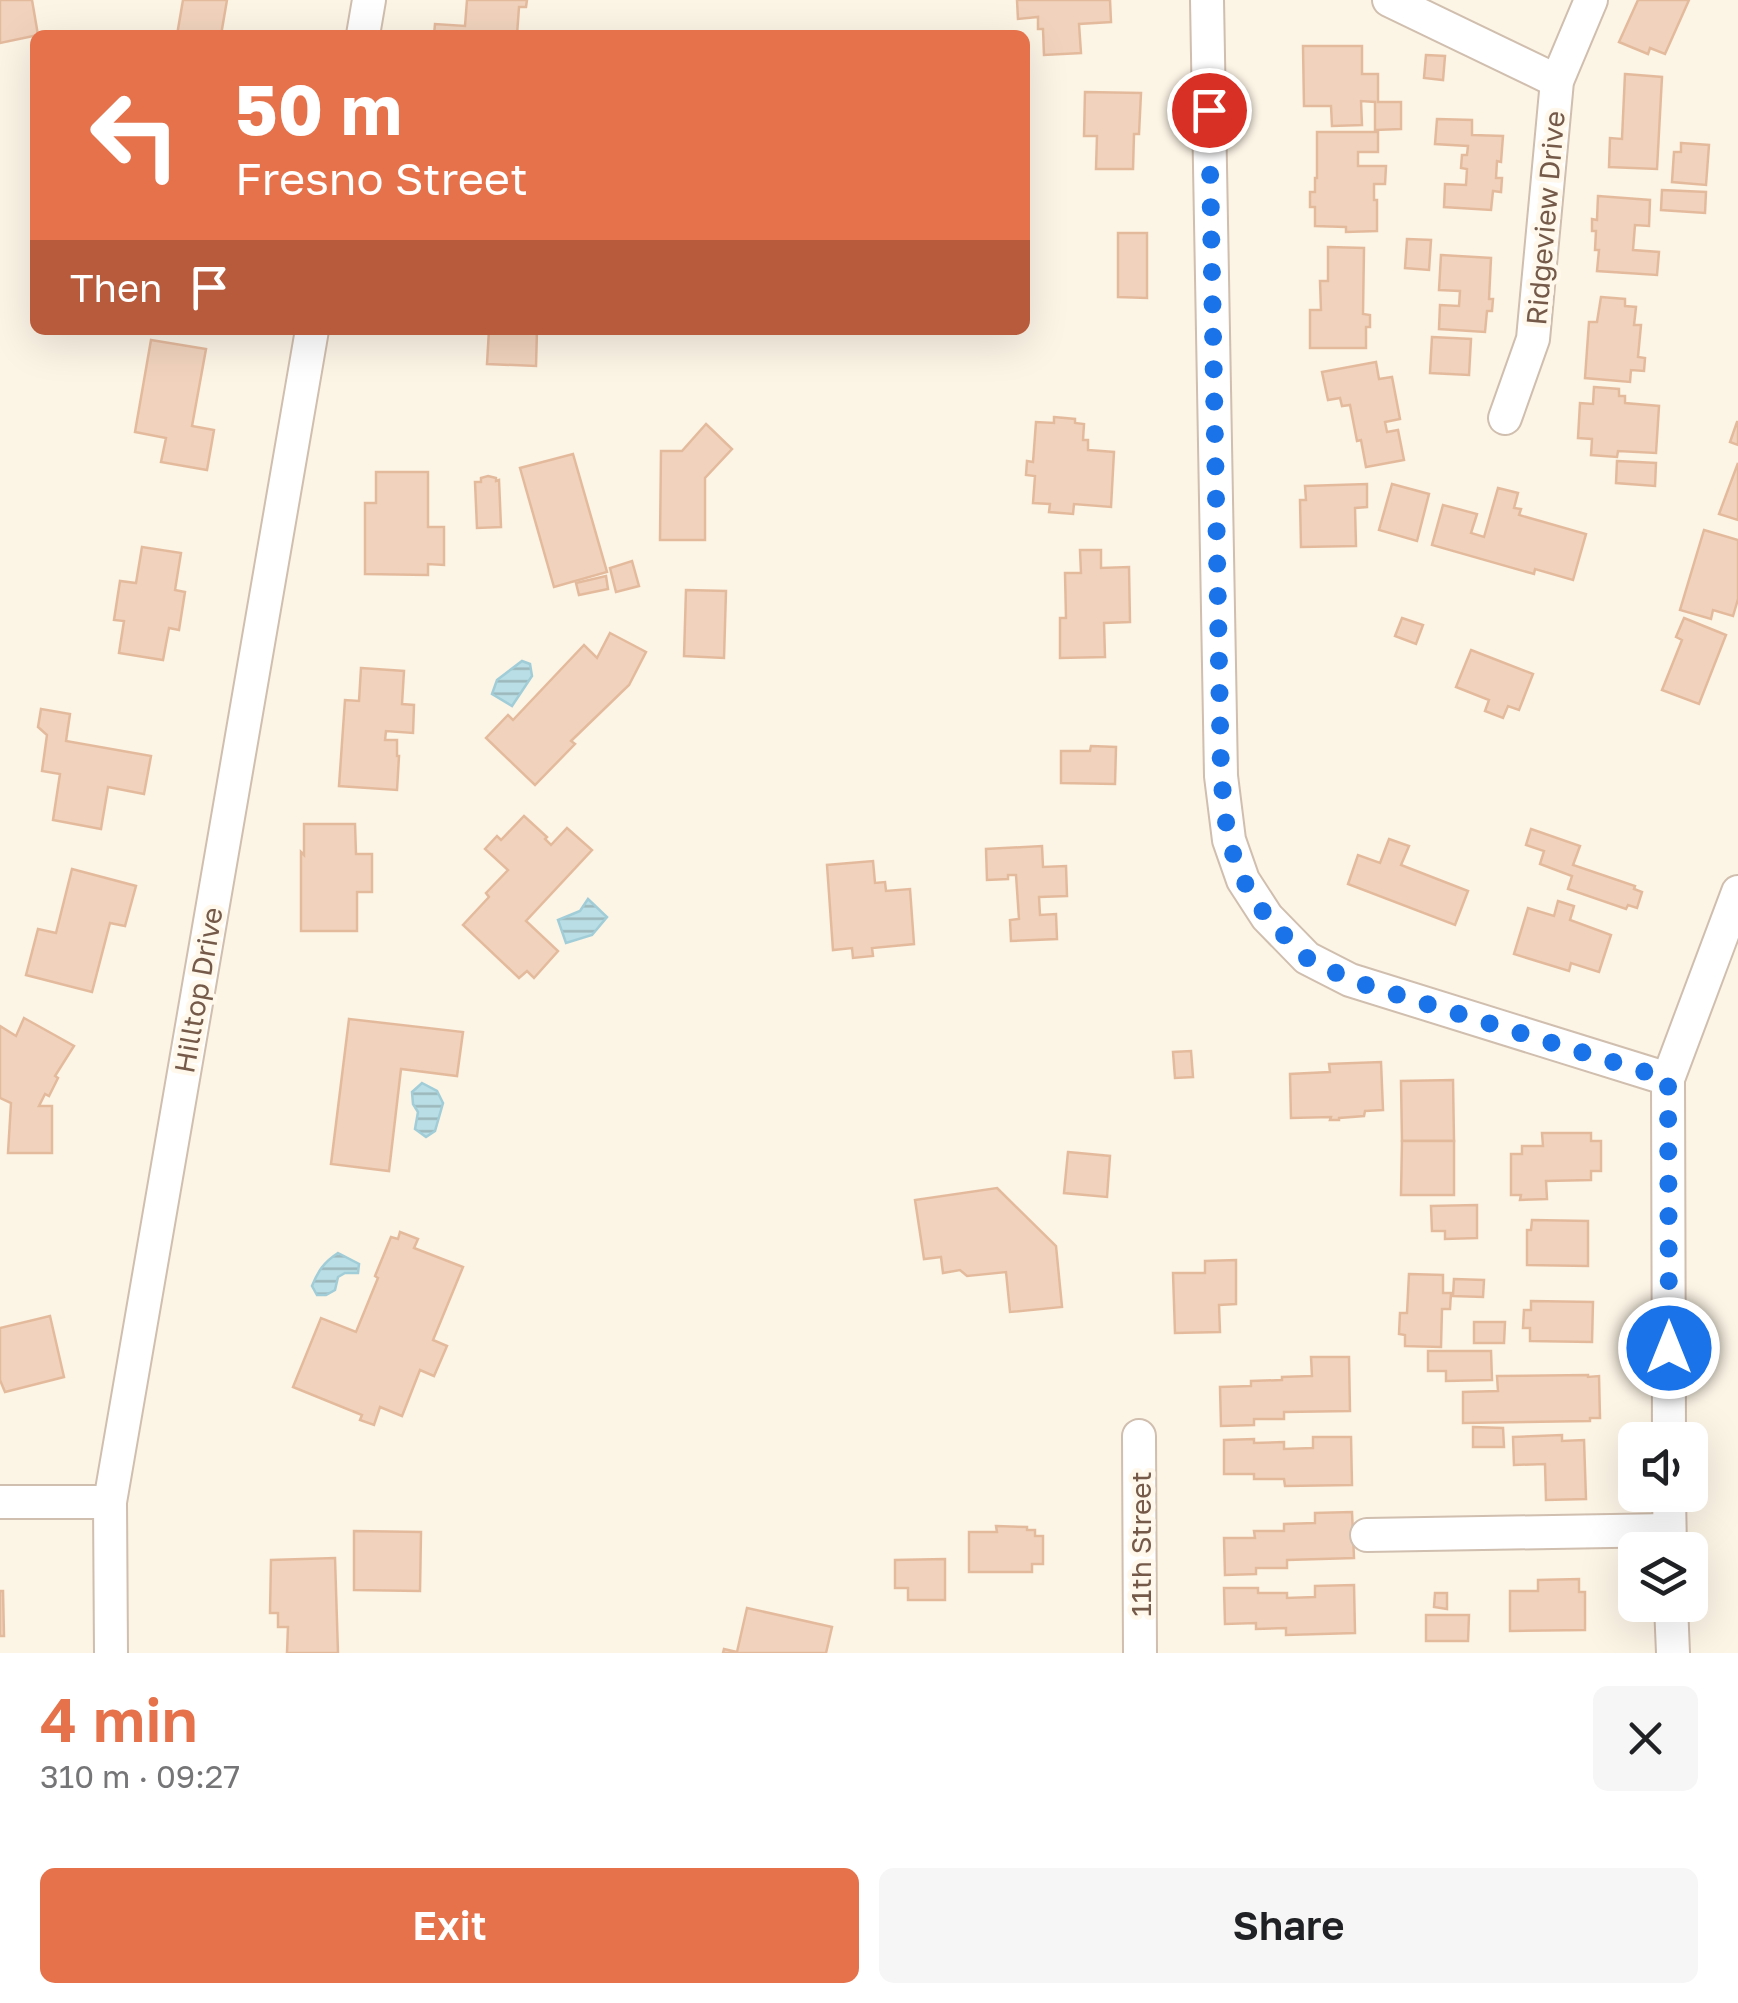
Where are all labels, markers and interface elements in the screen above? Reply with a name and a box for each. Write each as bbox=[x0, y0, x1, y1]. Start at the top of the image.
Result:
text: 50 m bbox=[235, 66, 402, 150]
pin bbox=[1167, 68, 1252, 153]
icon: left bbox=[70, 70, 200, 200]
icon: arrive bbox=[1182, 83, 1237, 138]
street label: Ridgeview Drive bbox=[1519, 110, 1571, 326]
text: Fresno Street bbox=[235, 151, 528, 205]
icon: arrive bbox=[182, 260, 237, 315]
text: Then bbox=[70, 265, 162, 310]
street label: Hilltop Drive bbox=[167, 905, 229, 1075]
position arrow bbox=[1617, 1296, 1721, 1400]
map controls bbox=[1618, 1422, 1708, 1622]
button: sound bbox=[1618, 1422, 1708, 1512]
street label: 11th Street bbox=[1124, 1471, 1157, 1617]
button: layers bbox=[1618, 1532, 1708, 1622]
text: 4 min bbox=[40, 1683, 198, 1755]
button: close bbox=[1593, 1686, 1698, 1791]
text: 310 m · 09:27 bbox=[40, 1757, 240, 1795]
button: Exit bbox=[40, 1868, 859, 1983]
button: Share bbox=[879, 1868, 1698, 1983]

